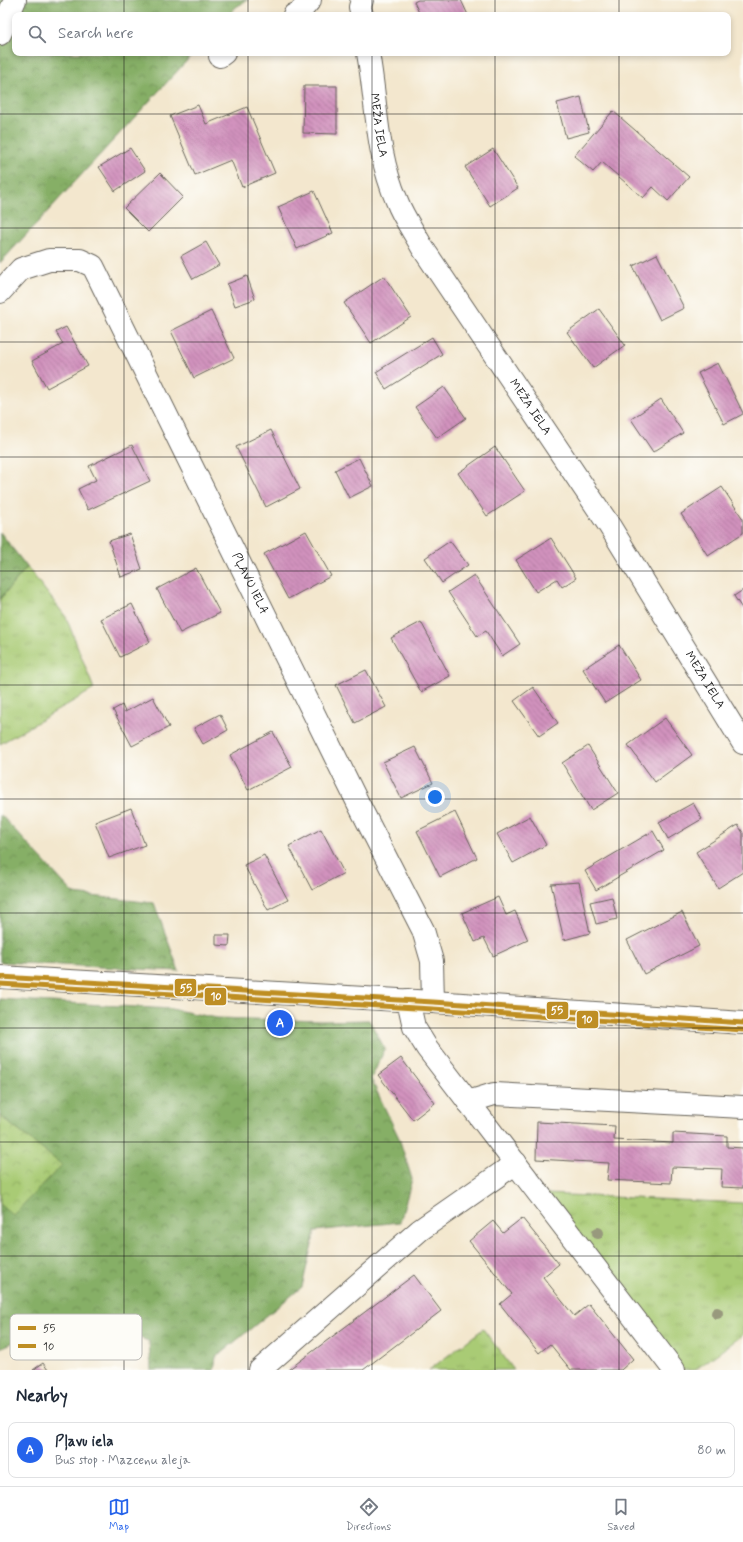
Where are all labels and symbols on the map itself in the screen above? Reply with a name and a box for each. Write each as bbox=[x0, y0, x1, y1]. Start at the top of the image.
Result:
street label: MEŽA IELA bbox=[366, 92, 391, 159]
street label: MEŽA IELA bbox=[505, 376, 555, 439]
street label: PĻAVU IELA bbox=[228, 550, 272, 617]
street label: MEŽA IELA bbox=[681, 648, 728, 712]
your location bbox=[425, 787, 445, 807]
line badge: 55 bbox=[174, 978, 197, 997]
text: 55 bbox=[180, 982, 192, 996]
line badge: 10 bbox=[204, 987, 227, 1006]
text: 10 bbox=[210, 990, 222, 1004]
line badge: 55 bbox=[546, 1001, 569, 1020]
text: 55 bbox=[551, 1004, 563, 1018]
pin: A bbox=[267, 1008, 293, 1038]
line badge: 10 bbox=[576, 1010, 599, 1029]
text: 10 bbox=[581, 1013, 593, 1027]
legend bbox=[10, 1314, 142, 1360]
text: 55 bbox=[43, 1322, 56, 1336]
text: 10 bbox=[43, 1340, 54, 1354]

